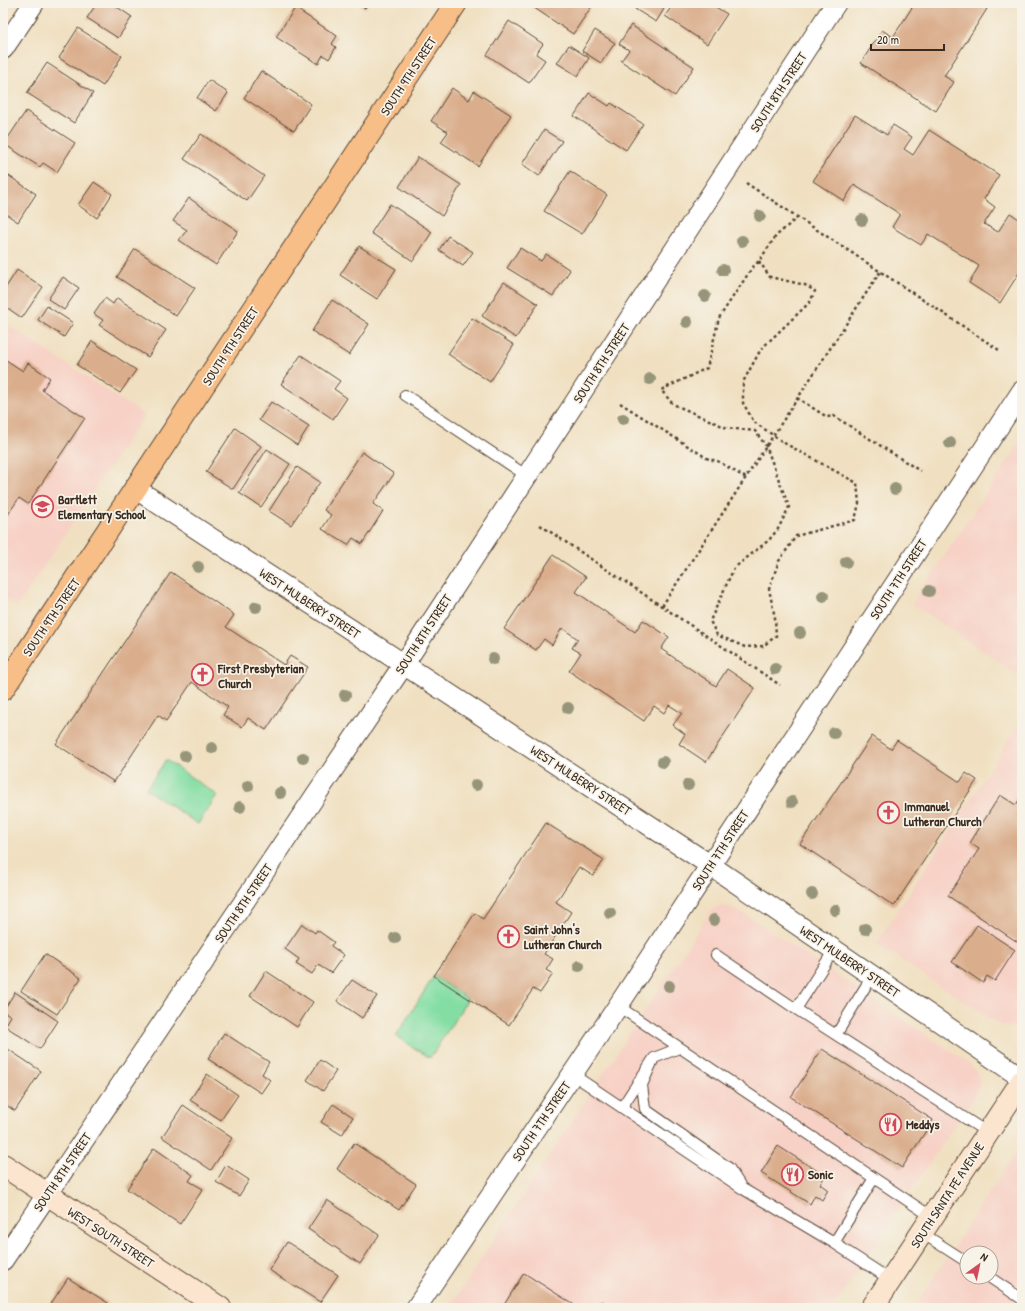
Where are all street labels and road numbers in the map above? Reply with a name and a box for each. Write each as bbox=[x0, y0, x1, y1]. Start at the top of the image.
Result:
street label: SOUTH 9TH STREET bbox=[376, 32, 441, 119]
street label: SOUTH 8TH STREET bbox=[745, 48, 811, 135]
street label: SOUTH 9TH STREET bbox=[198, 302, 263, 389]
street label: SOUTH 8TH STREET bbox=[568, 319, 634, 406]
street label: SOUTH 7TH STREET bbox=[865, 534, 931, 623]
street label: WEST MULBERRY STREET bbox=[256, 564, 365, 643]
street label: SOUTH 9TH STREET bbox=[18, 574, 84, 660]
street label: SOUTH 8TH STREET bbox=[390, 590, 456, 677]
street label: WEST MULBERRY STREET bbox=[527, 741, 636, 820]
street label: SOUTH 7TH STREET bbox=[687, 805, 753, 894]
street label: SOUTH 8TH STREET bbox=[210, 859, 277, 946]
street label: WEST MULBERRY STREET bbox=[796, 921, 904, 1002]
street label: SOUTH 7TH STREET bbox=[508, 1077, 575, 1164]
street label: SOUTH 8TH STREET bbox=[29, 1128, 96, 1215]
street label: SOUTH SANTA FE AVENUE bbox=[906, 1138, 988, 1251]
street label: WEST SOUTH STREET bbox=[64, 1202, 159, 1272]

